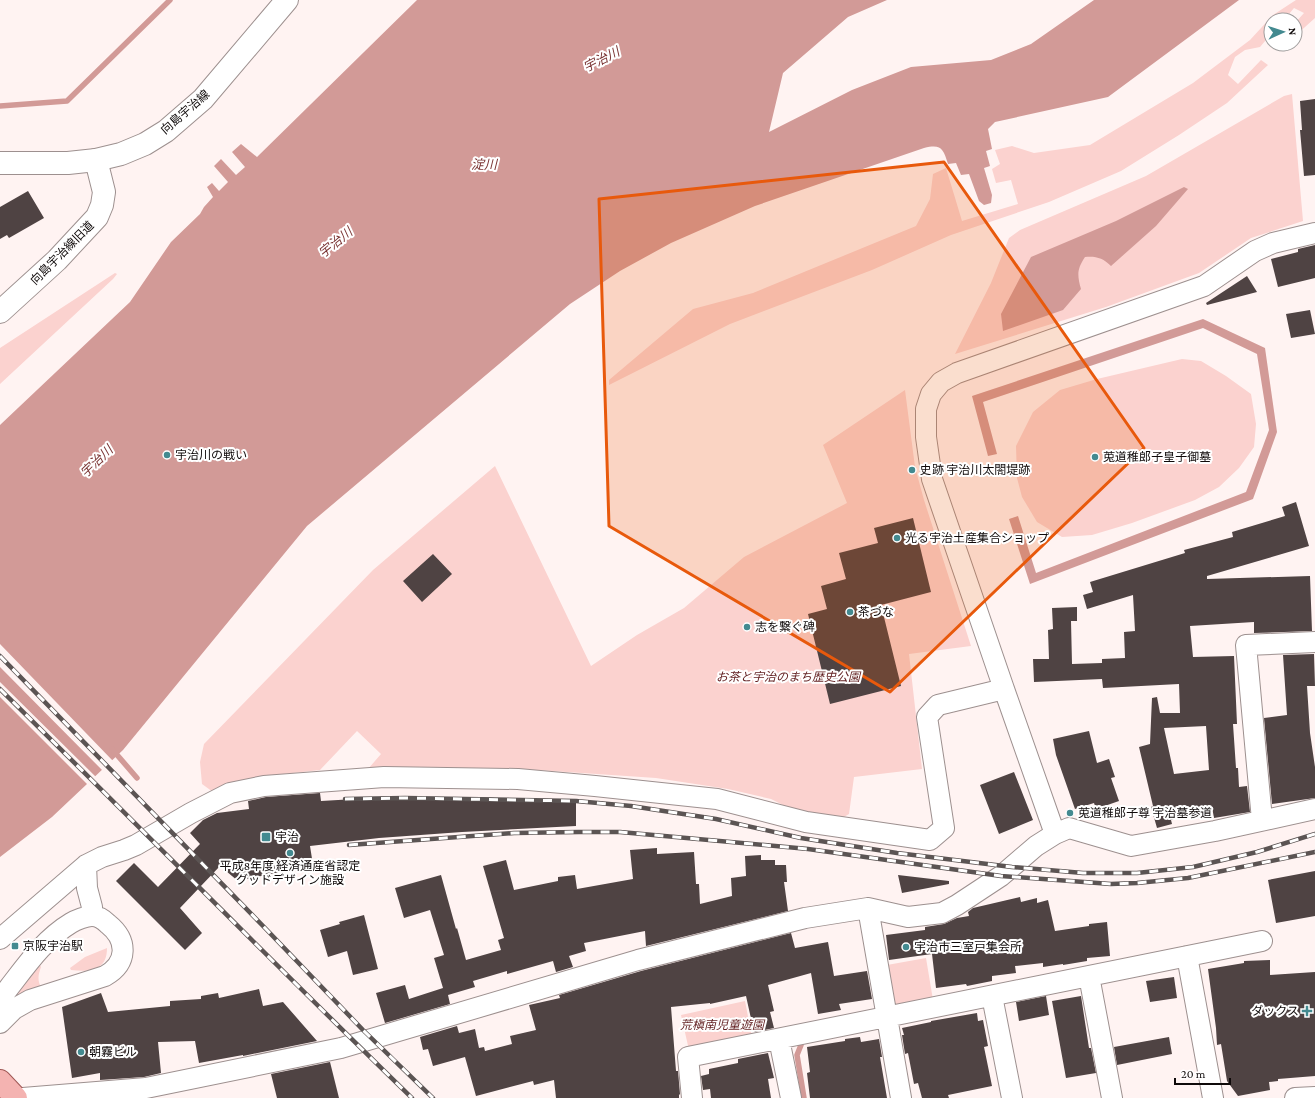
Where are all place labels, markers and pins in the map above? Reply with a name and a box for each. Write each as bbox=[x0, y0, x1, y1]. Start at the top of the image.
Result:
place label: 宇治川の戦い bbox=[175, 448, 247, 462]
marker: 宇治川の戦い bbox=[162, 450, 172, 460]
place label: 莵道稚郎子皇子御墓 bbox=[1103, 450, 1211, 464]
marker: 莵道稚郎子皇子御墓 bbox=[1090, 452, 1100, 462]
place label: 史跡 宇治川太閤堤跡 bbox=[920, 463, 1030, 477]
marker: 史跡 宇治川太閤堤跡 bbox=[907, 465, 917, 475]
place label: 光る宇治土産集合ショップ bbox=[905, 531, 1049, 545]
marker: 光る宇治土産集合ショップ bbox=[892, 533, 902, 543]
place label: 茶づな bbox=[858, 605, 894, 619]
marker: 茶づな bbox=[845, 607, 855, 617]
place label: 志を繋ぐ碑 bbox=[755, 620, 815, 634]
marker: 志を繋ぐ碑 bbox=[742, 622, 752, 632]
place label: 莵道稚郎子尊 宇治墓参道 bbox=[1078, 806, 1212, 820]
marker: 莵道稚郎子尊 宇治墓参道 bbox=[1065, 808, 1075, 818]
place label: 宇治 bbox=[275, 830, 299, 844]
marker: 宇治 bbox=[260, 831, 272, 843]
marker: 平成8年度 経済通産省認定 グッドデザイン施設 bbox=[285, 848, 295, 858]
place label: 平成8年度 経済通産省認定 グッドデザイン施設 bbox=[220, 859, 360, 887]
place label: 京阪宇治駅 bbox=[23, 939, 83, 953]
place label: 宇治市三室戸集会所 bbox=[914, 940, 1022, 954]
marker: 京阪宇治駅 bbox=[10, 941, 20, 951]
marker: 宇治市三室戸集会所 bbox=[901, 942, 911, 952]
place label: ダックス bbox=[1251, 1004, 1299, 1018]
marker: ダックス bbox=[1302, 1006, 1312, 1016]
place label: 朝霧ビル bbox=[89, 1045, 137, 1059]
marker: 朝霧ビル bbox=[76, 1047, 86, 1057]

